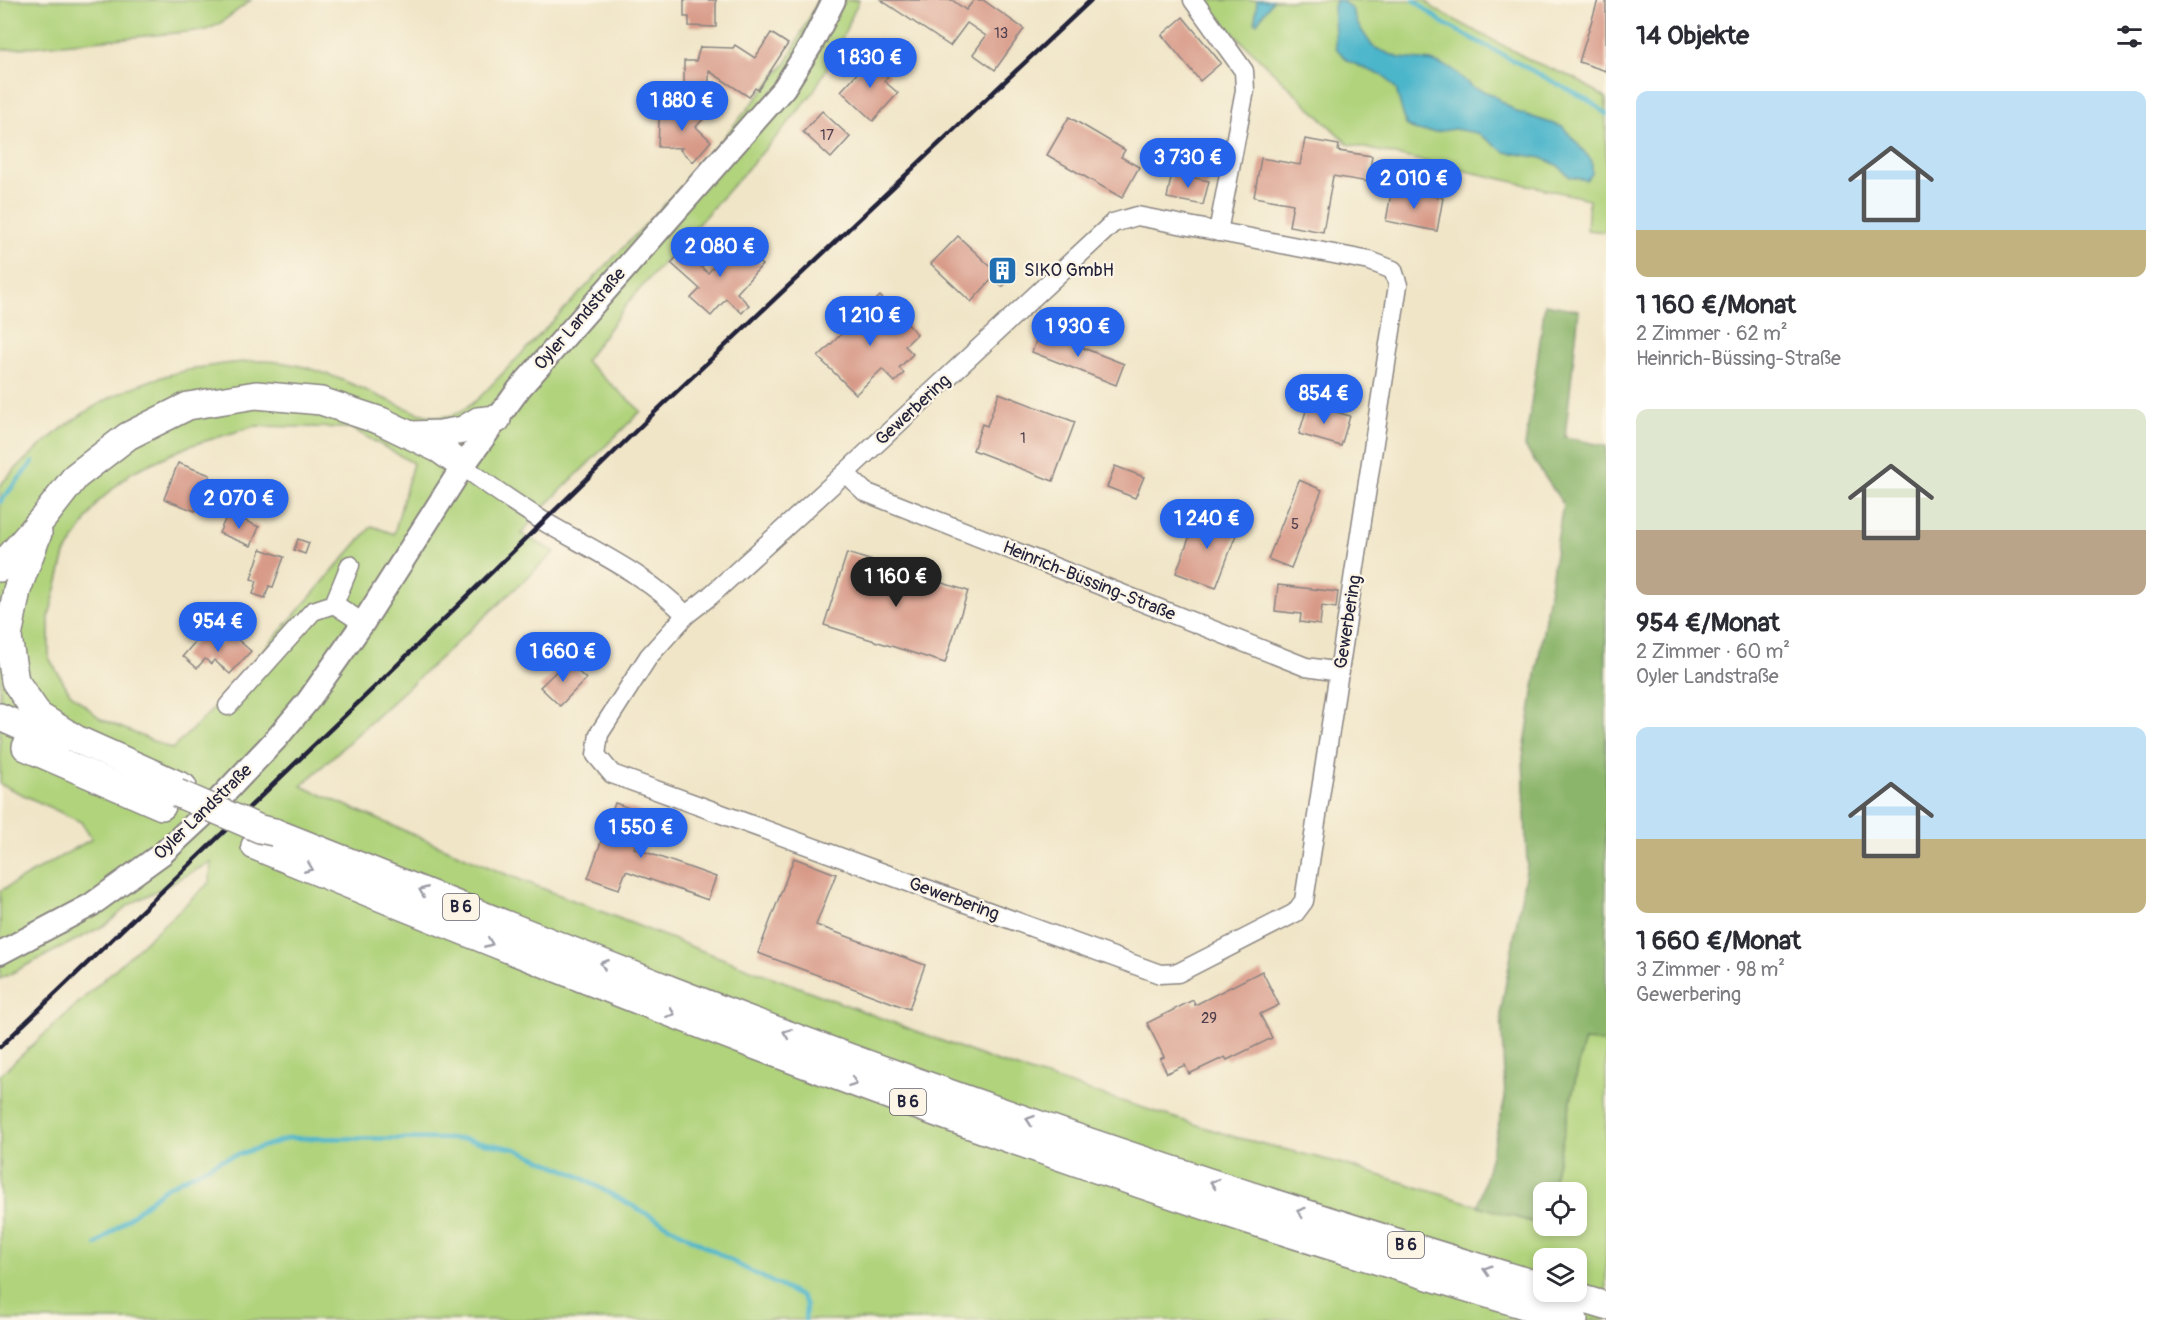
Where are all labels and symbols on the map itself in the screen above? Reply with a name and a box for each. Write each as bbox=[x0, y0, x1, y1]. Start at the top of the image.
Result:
house number: 13 bbox=[994, 24, 1008, 43]
pin: 1 830 € bbox=[815, 38, 925, 89]
pin: 1 880 € bbox=[627, 81, 737, 132]
house number: 17 bbox=[820, 126, 834, 145]
pin: 3 730 € bbox=[1133, 138, 1243, 189]
pin: 2 010 € bbox=[1359, 159, 1469, 210]
pin: 2 080 € bbox=[665, 227, 775, 278]
building icon: SIKO GmbH bbox=[987, 254, 1019, 286]
place label: SIKO GmbH bbox=[1024, 259, 1114, 282]
street label: Oyler Landstraße bbox=[529, 263, 631, 375]
pin: 1 210 € bbox=[815, 296, 925, 347]
pin: 1 930 € bbox=[1023, 307, 1133, 358]
street label: Gewerbering bbox=[871, 369, 955, 451]
pin: 854 € bbox=[1282, 374, 1366, 425]
house number: 1 bbox=[1020, 429, 1026, 448]
pin: 2 070 € bbox=[184, 479, 294, 530]
pin: 1 240 € bbox=[1152, 499, 1262, 550]
house number: 5 bbox=[1291, 515, 1299, 534]
street label: Heinrich-Büssing-Straße bbox=[999, 536, 1179, 626]
pin: 1 160 € bbox=[841, 557, 951, 608]
street label: Gewerbering bbox=[1329, 573, 1367, 671]
pin: 954 € bbox=[176, 602, 260, 653]
pin: 1 660 € bbox=[508, 632, 618, 683]
street label: Oyler Landstraße bbox=[149, 759, 257, 865]
pin: 1 550 € bbox=[586, 808, 696, 859]
one-way arrow bbox=[302, 861, 313, 873]
street label: Gewerbering bbox=[906, 872, 1002, 926]
one-way arrow bbox=[418, 886, 429, 898]
road number: B 6 bbox=[443, 894, 479, 920]
one-way arrow bbox=[483, 936, 494, 948]
one-way arrow bbox=[600, 959, 611, 971]
one-way arrow bbox=[665, 1006, 676, 1018]
house number: 29 bbox=[1201, 1009, 1217, 1028]
one-way arrow bbox=[782, 1028, 793, 1040]
one-way arrow bbox=[848, 1074, 858, 1087]
road number: B 6 bbox=[890, 1089, 926, 1115]
one-way arrow bbox=[1025, 1115, 1036, 1127]
one-way arrow bbox=[1209, 1178, 1220, 1190]
one-way arrow bbox=[1296, 1207, 1307, 1219]
road number: B 6 bbox=[1388, 1232, 1424, 1258]
one-way arrow bbox=[1483, 1265, 1493, 1277]

